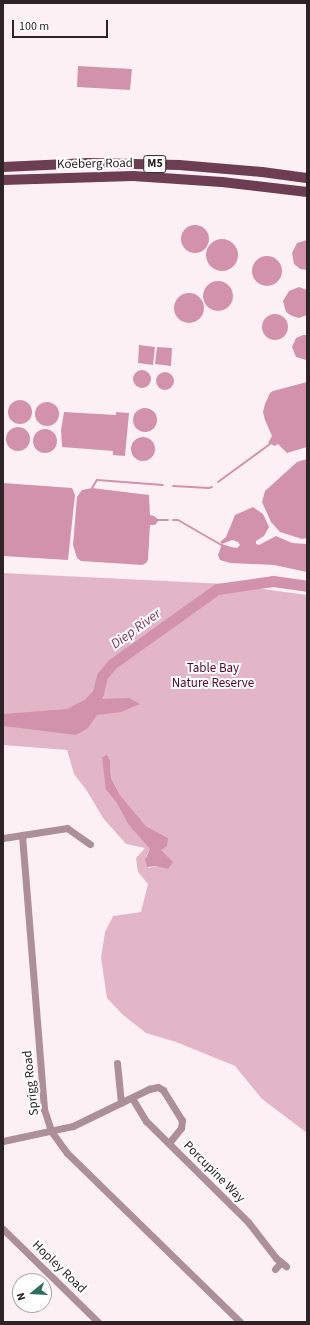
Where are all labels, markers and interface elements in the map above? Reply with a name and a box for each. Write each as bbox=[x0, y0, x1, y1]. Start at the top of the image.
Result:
scale bar bbox=[14, 12, 110, 38]
text: 100 m bbox=[19, 18, 49, 35]
road number: M5 bbox=[143, 154, 167, 174]
street label: Koeberg Road bbox=[57, 156, 133, 172]
water label: Diep River bbox=[108, 605, 164, 653]
park label: Table Bay Nature Reserve bbox=[172, 661, 254, 692]
street label: Sprigg Road bbox=[20, 1050, 42, 1116]
street label: Porcupine Way bbox=[180, 1138, 248, 1206]
street label: Hopley Road bbox=[29, 1237, 89, 1297]
north arrow bbox=[12, 1273, 52, 1313]
text: N bbox=[13, 1291, 29, 1302]

